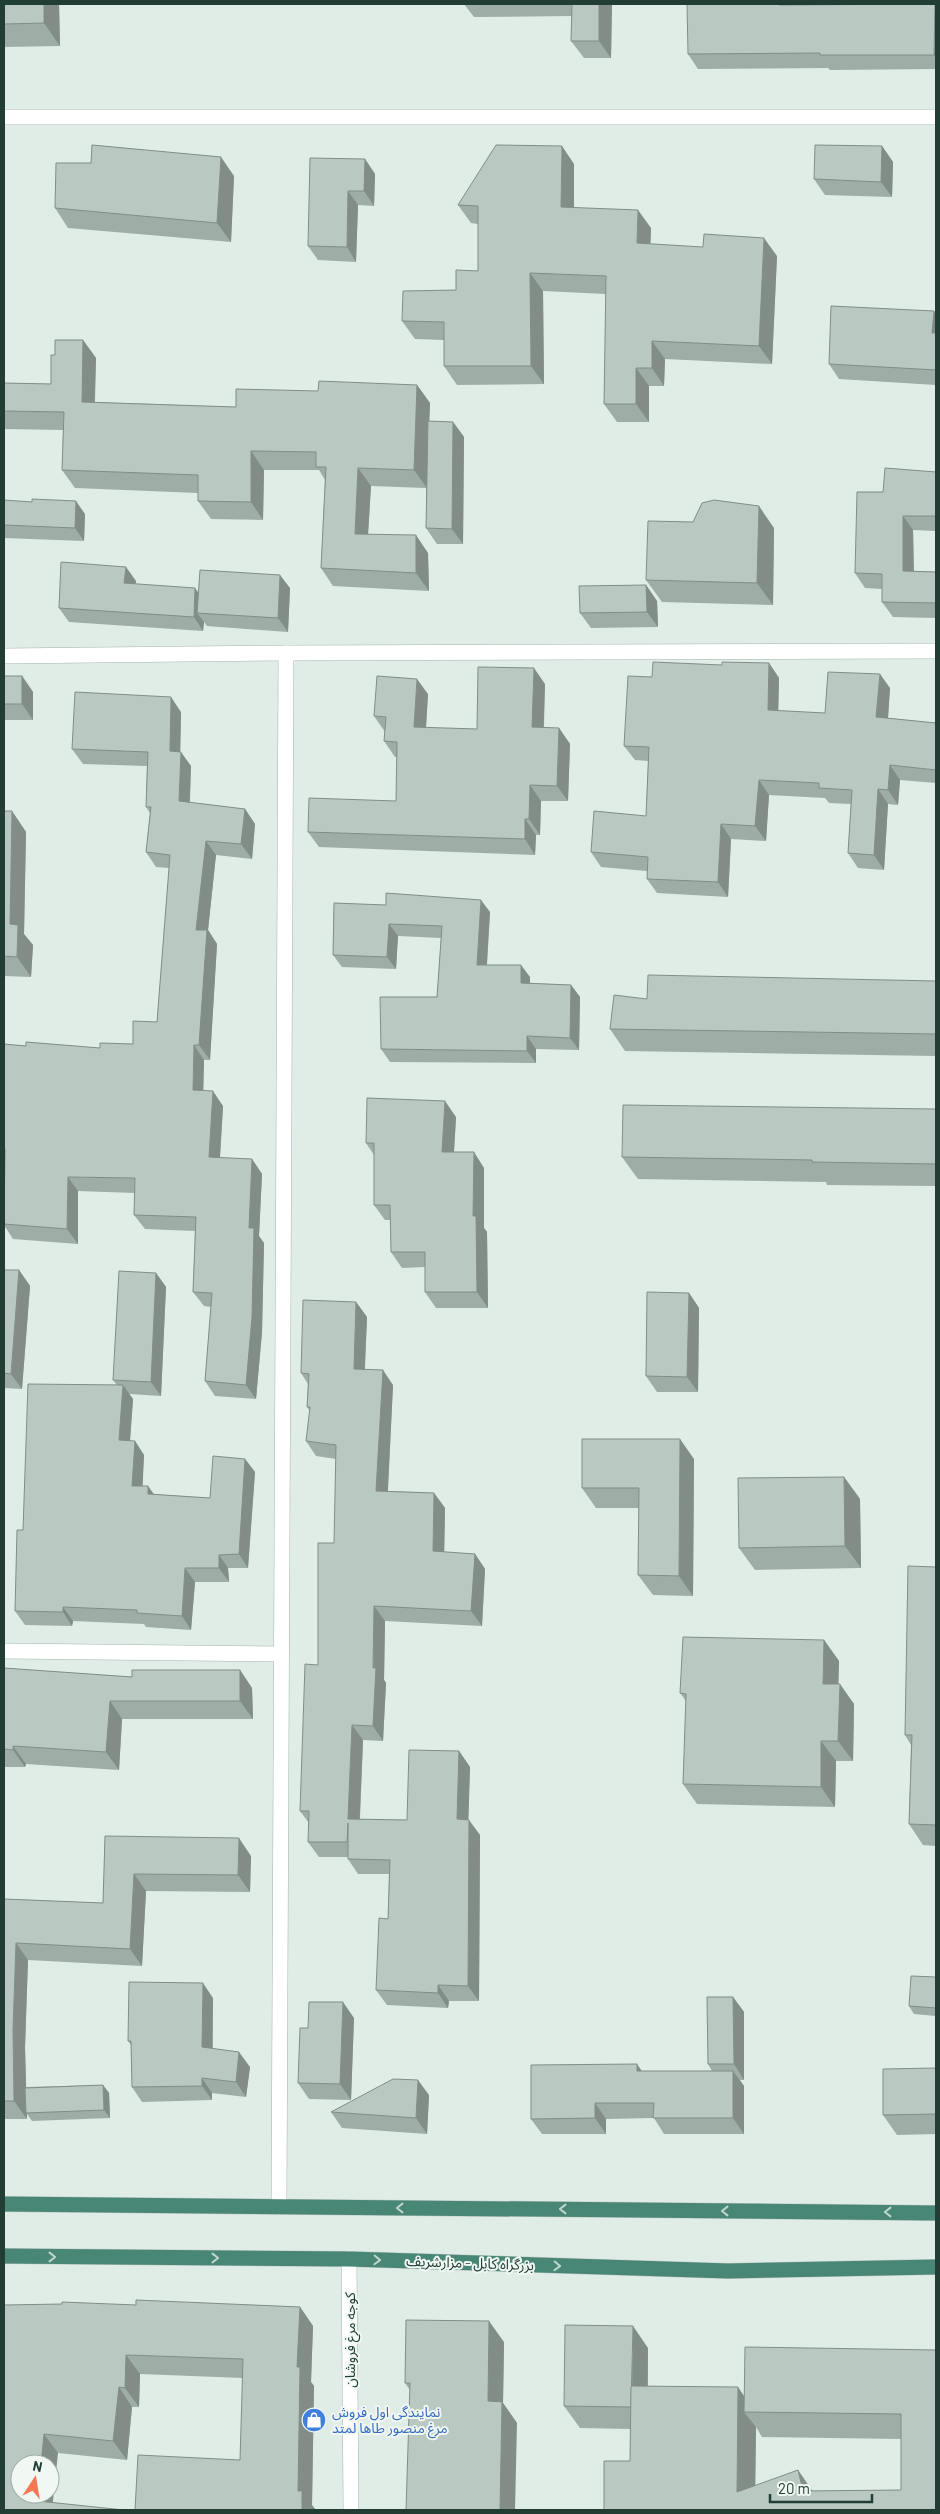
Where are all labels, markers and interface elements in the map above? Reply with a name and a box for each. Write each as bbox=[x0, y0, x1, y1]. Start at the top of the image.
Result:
one-way arrow bbox=[396, 2203, 404, 2213]
one-way arrow bbox=[558, 2204, 566, 2214]
one-way arrow bbox=[721, 2206, 728, 2216]
one-way arrow bbox=[883, 2207, 891, 2217]
one-way arrow bbox=[49, 2252, 57, 2262]
street label: بزرگراه کابل - مزارشریف bbox=[406, 2252, 534, 2274]
one-way arrow bbox=[212, 2253, 219, 2263]
one-way arrow bbox=[374, 2255, 382, 2265]
one-way arrow bbox=[554, 2260, 562, 2271]
street label: كوجه مرغ فروشان bbox=[341, 2292, 361, 2388]
place label: نمایندگی اول فروش مرغ منصور طاها لمتد bbox=[332, 2403, 448, 2439]
shop icon: نمایندگی اول فروش مرغ منصور طاها لمتد bbox=[301, 2407, 327, 2433]
north arrow bbox=[10, 2454, 60, 2504]
text: N bbox=[31, 2457, 44, 2475]
scale bar bbox=[770, 2472, 872, 2504]
text: 20 m bbox=[778, 2479, 810, 2497]

